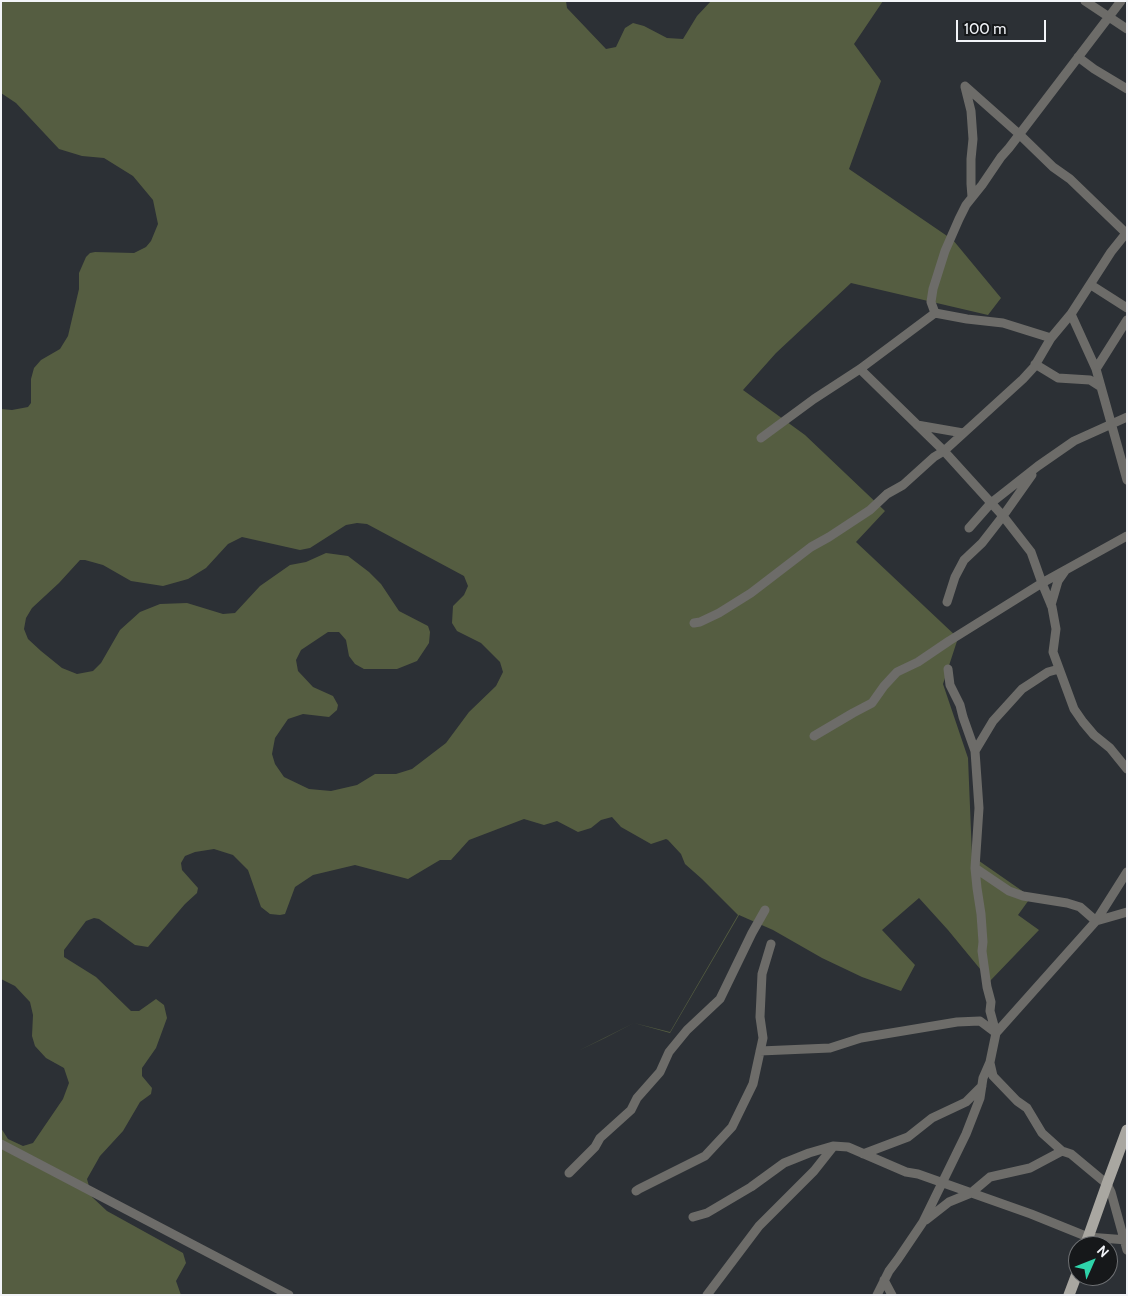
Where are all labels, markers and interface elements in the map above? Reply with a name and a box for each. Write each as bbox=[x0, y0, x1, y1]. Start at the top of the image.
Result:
scale bar bbox=[958, 10, 1048, 42]
text: 100 m bbox=[964, 20, 1006, 38]
north arrow bbox=[1068, 1236, 1118, 1286]
text: N bbox=[1093, 1241, 1113, 1261]

